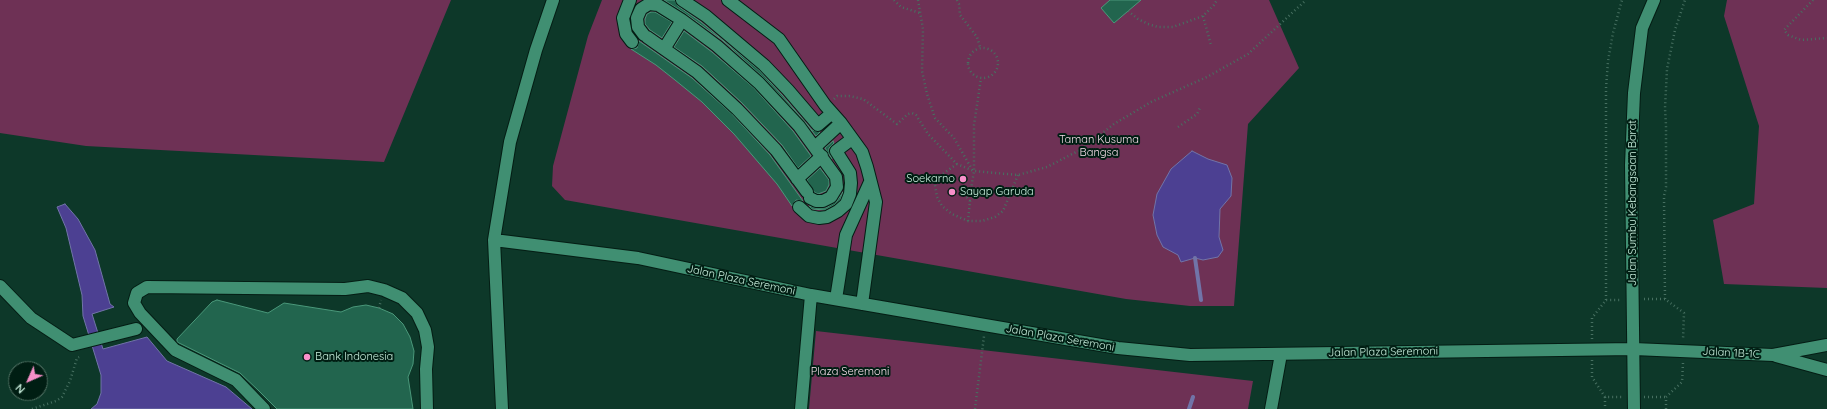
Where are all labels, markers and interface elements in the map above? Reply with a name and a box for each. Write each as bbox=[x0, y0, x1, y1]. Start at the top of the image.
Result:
street label: Jalan Sumbu Kebangsaan Barat bbox=[1626, 120, 1640, 286]
park label: Taman Kusuma Bangsa bbox=[1059, 133, 1139, 159]
place label: Soekarno bbox=[906, 172, 955, 186]
marker: Soekarno bbox=[958, 174, 968, 184]
place label: Sayap Garuda bbox=[960, 185, 1034, 199]
marker: Sayap Garuda bbox=[947, 187, 957, 197]
street label: Jalan Plaza Seremoni bbox=[686, 262, 796, 298]
street label: Jalan Plaza Seremoni bbox=[1005, 322, 1115, 354]
street label: Jalan Plaza Seremoni bbox=[1328, 344, 1438, 360]
street label: Jalan 1B-1C bbox=[1702, 345, 1760, 361]
place label: Bank Indonesia bbox=[315, 350, 393, 364]
marker: Bank Indonesia bbox=[302, 352, 312, 362]
north arrow bbox=[8, 361, 48, 401]
park label: Plaza Seremoni bbox=[811, 365, 889, 379]
text: N bbox=[12, 381, 28, 397]

